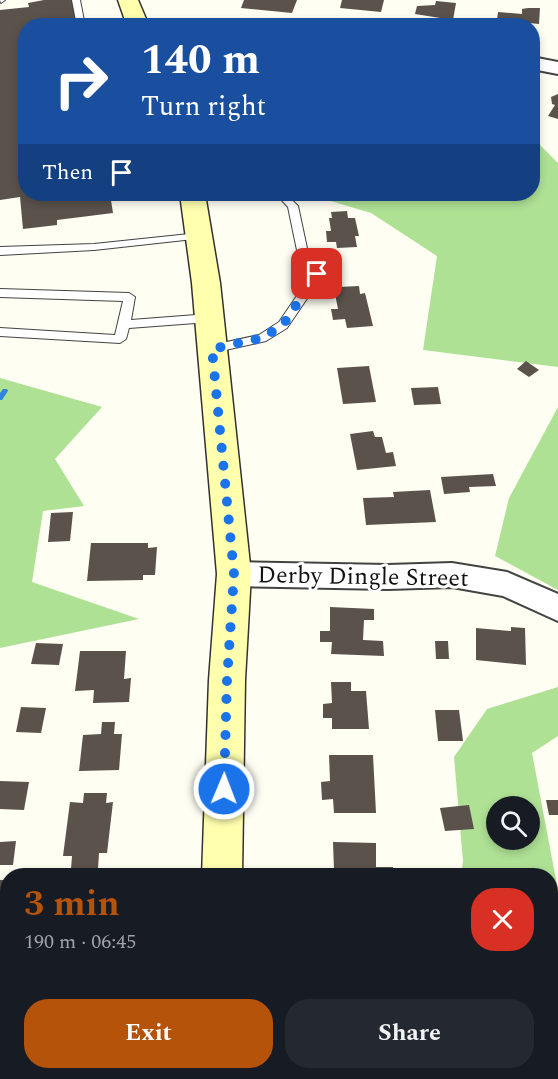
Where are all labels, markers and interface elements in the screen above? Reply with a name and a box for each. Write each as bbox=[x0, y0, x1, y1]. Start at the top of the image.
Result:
text: 140 m bbox=[141, 29, 260, 92]
icon: right bbox=[42, 42, 120, 120]
text: Turn right bbox=[141, 86, 266, 128]
text: Then bbox=[42, 156, 93, 189]
icon: arrive bbox=[105, 156, 138, 189]
pin bbox=[291, 248, 342, 299]
icon: arrive bbox=[300, 257, 333, 290]
street label: Derby Dingle Street bbox=[257, 557, 469, 597]
position arrow bbox=[192, 757, 256, 821]
map controls bbox=[486, 796, 540, 850]
button: search bbox=[486, 796, 540, 850]
text: 3 min bbox=[24, 877, 120, 932]
button: close bbox=[471, 888, 534, 951]
text: 190 m · 06:45 bbox=[24, 927, 136, 957]
button: Exit bbox=[24, 999, 273, 1068]
button: Share bbox=[285, 999, 534, 1068]

